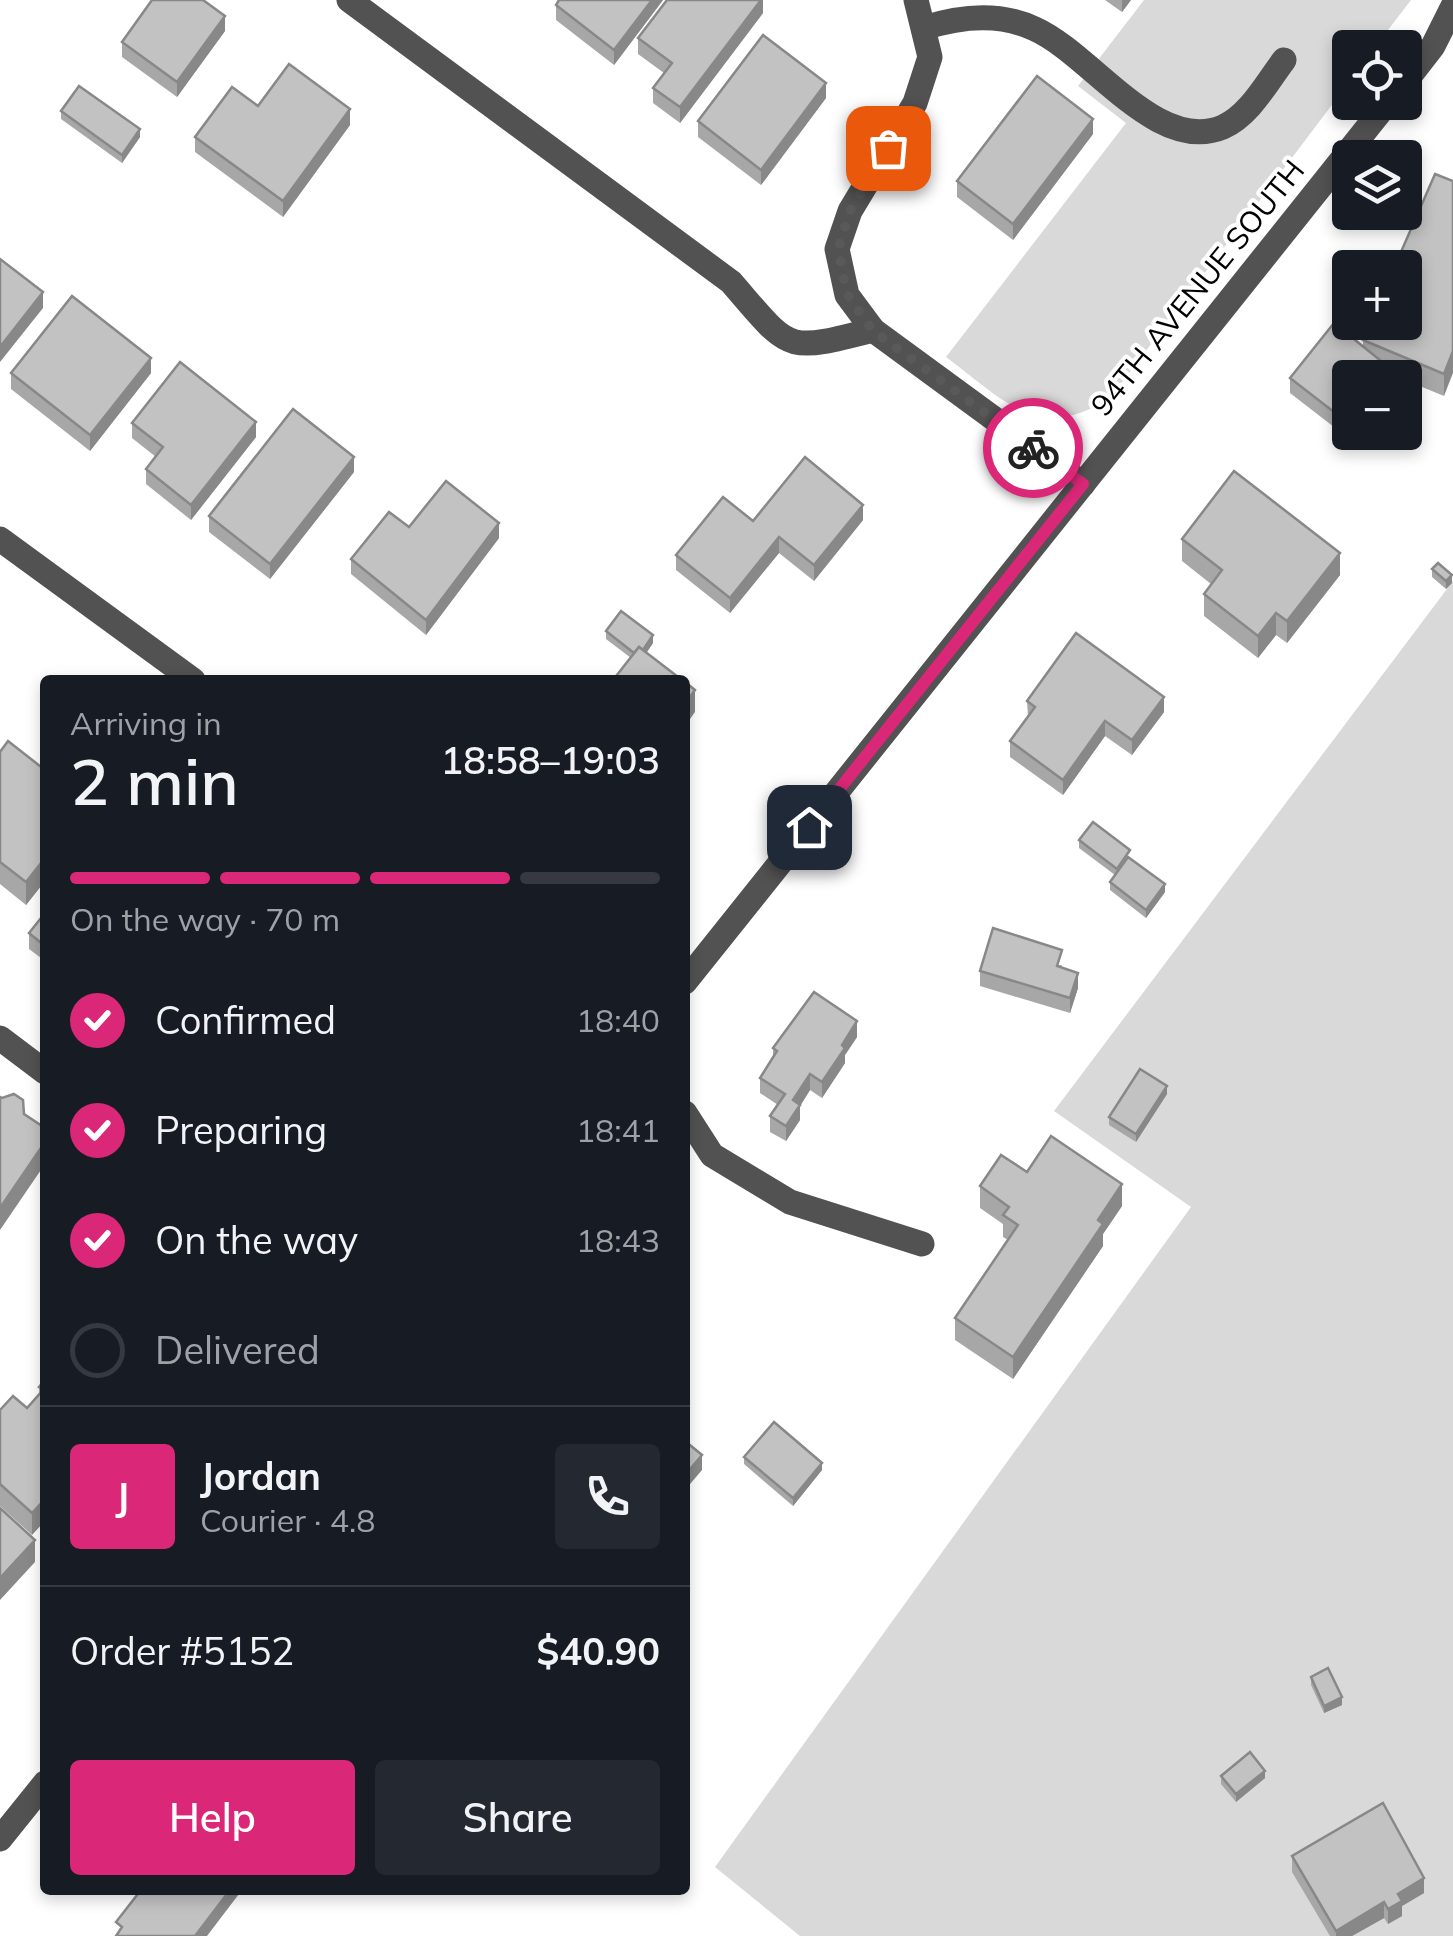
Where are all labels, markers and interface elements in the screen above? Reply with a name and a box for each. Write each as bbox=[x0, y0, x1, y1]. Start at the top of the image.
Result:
map controls bbox=[1332, 30, 1422, 450]
button: locate bbox=[1332, 30, 1422, 120]
pin bbox=[846, 106, 931, 191]
icon: bag bbox=[861, 121, 916, 176]
button: layers bbox=[1332, 140, 1422, 230]
street label: 94TH AVENUE SOUTH bbox=[1082, 152, 1312, 423]
button: + bbox=[1332, 250, 1422, 340]
button: − bbox=[1332, 360, 1422, 450]
courier bbox=[983, 398, 1083, 498]
icon: bike bbox=[1006, 421, 1061, 476]
text: Arriving in bbox=[70, 703, 222, 743]
text: 18:58–19:03 bbox=[440, 736, 660, 784]
text: 2 min bbox=[70, 740, 239, 821]
pin bbox=[767, 785, 852, 870]
icon: home bbox=[782, 800, 837, 855]
text: On the way · 70 m bbox=[70, 899, 340, 939]
icon: check bbox=[70, 993, 125, 1048]
text: Confirmed bbox=[155, 996, 336, 1044]
text: 18:40 bbox=[576, 1000, 660, 1040]
icon: check bbox=[70, 1103, 125, 1158]
text: Preparing bbox=[155, 1106, 327, 1154]
text: 18:41 bbox=[576, 1110, 660, 1150]
icon: check bbox=[70, 1213, 125, 1268]
text: On the way bbox=[155, 1216, 358, 1264]
text: 18:43 bbox=[576, 1220, 660, 1260]
text: Delivered bbox=[155, 1326, 320, 1374]
button: phone bbox=[555, 1444, 660, 1549]
text: Jordan bbox=[200, 1452, 321, 1500]
text: J bbox=[116, 1472, 129, 1520]
text: Courier · 4.8 bbox=[200, 1500, 376, 1540]
text: Order #5152 bbox=[70, 1627, 294, 1675]
text: $40.90 bbox=[537, 1627, 660, 1675]
button: Help bbox=[70, 1760, 355, 1875]
button: Share bbox=[375, 1760, 660, 1875]

